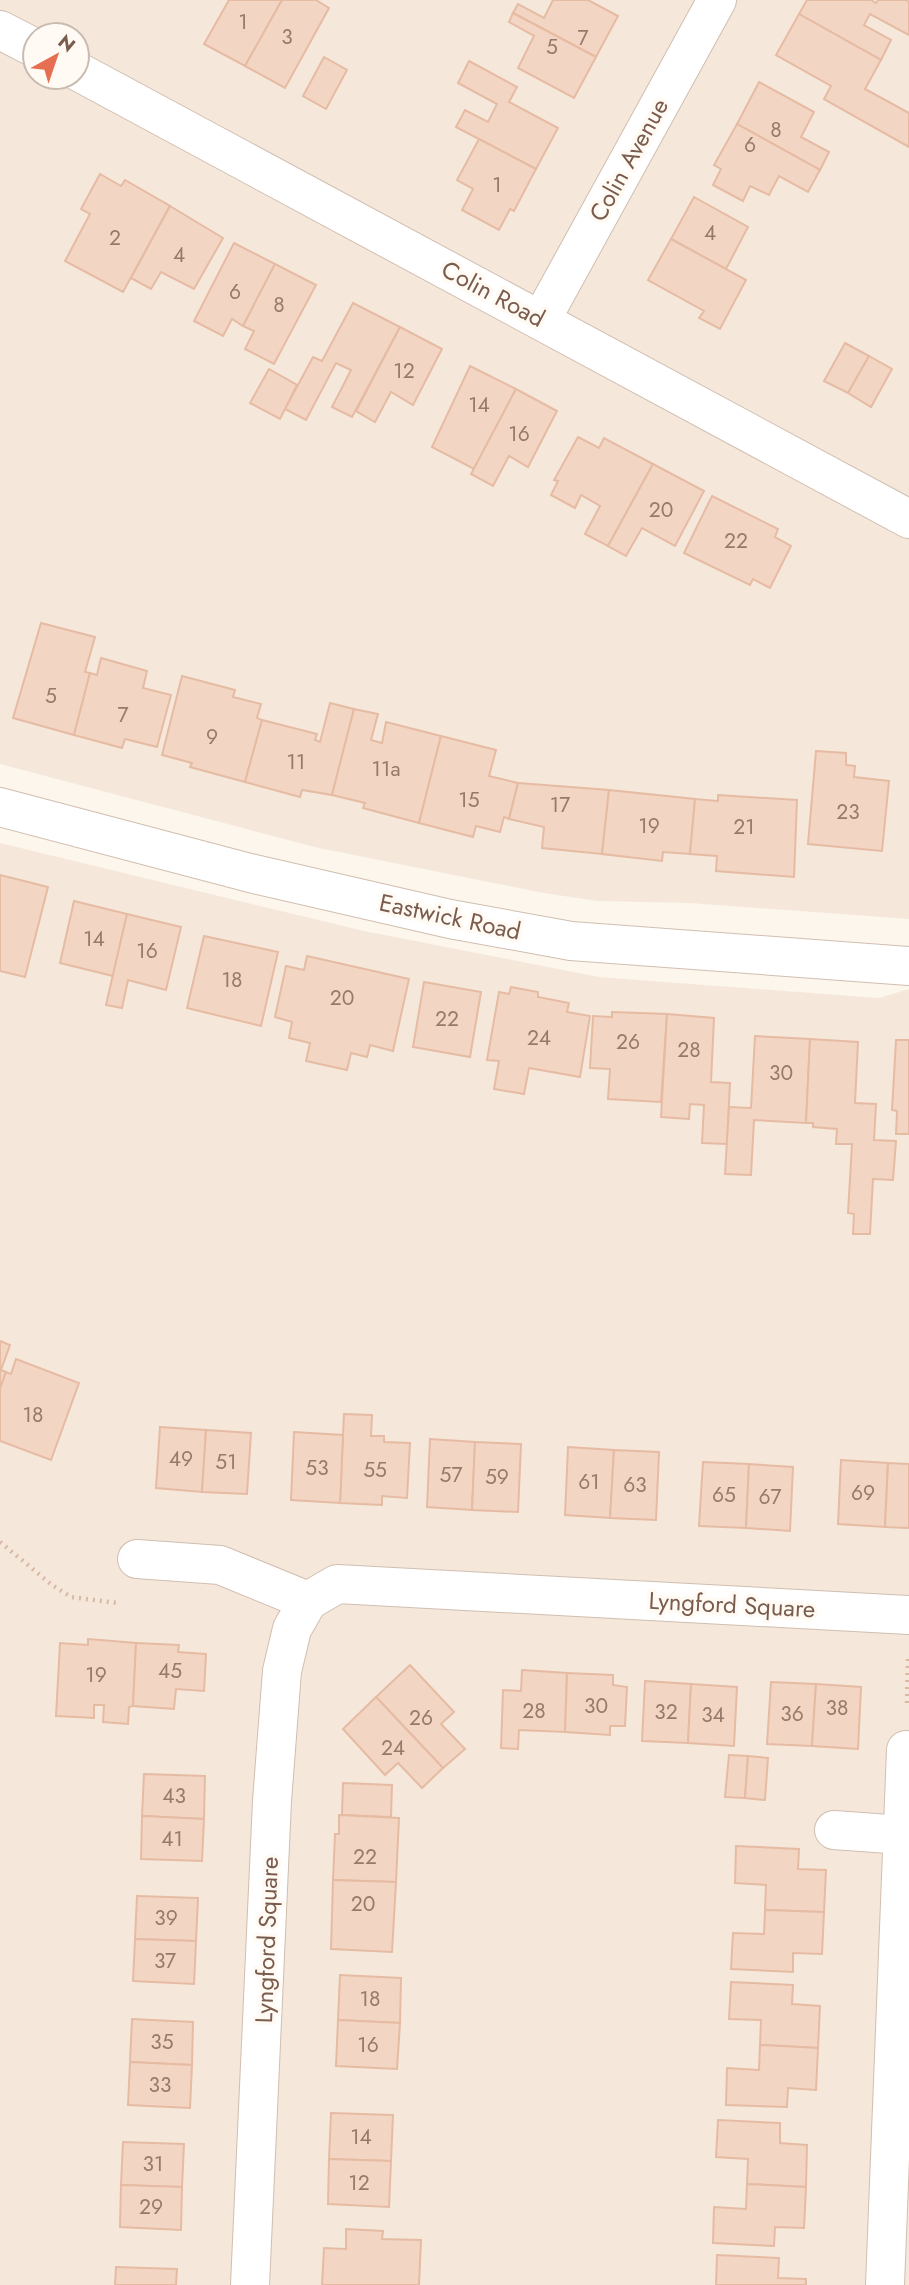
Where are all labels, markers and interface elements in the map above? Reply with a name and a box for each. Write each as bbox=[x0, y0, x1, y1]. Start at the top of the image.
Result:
house number: 1 bbox=[238, 7, 248, 37]
north arrow bbox=[21, 21, 91, 91]
house number: 3 bbox=[281, 22, 293, 52]
house number: 7 bbox=[577, 23, 589, 53]
text: N bbox=[52, 28, 81, 59]
house number: 5 bbox=[546, 32, 558, 62]
street label: Colin Avenue bbox=[580, 92, 677, 228]
house number: 8 bbox=[770, 115, 782, 145]
house number: 6 bbox=[744, 130, 756, 160]
house number: 1 bbox=[492, 170, 502, 200]
house number: 4 bbox=[704, 218, 716, 248]
house number: 2 bbox=[109, 223, 121, 253]
house number: 4 bbox=[173, 240, 185, 270]
street label: Colin Road bbox=[435, 252, 551, 336]
house number: 6 bbox=[229, 277, 241, 307]
house number: 8 bbox=[273, 290, 285, 320]
house number: 12 bbox=[393, 356, 415, 386]
house number: 14 bbox=[468, 390, 490, 420]
house number: 16 bbox=[508, 419, 530, 449]
house number: 20 bbox=[649, 495, 673, 525]
house number: 22 bbox=[724, 526, 748, 556]
house number: 5 bbox=[45, 681, 57, 711]
house number: 7 bbox=[117, 700, 129, 730]
house number: 9 bbox=[206, 722, 218, 752]
house number: 11 bbox=[287, 747, 305, 777]
house number: 11a bbox=[371, 754, 401, 784]
house number: 15 bbox=[458, 785, 480, 815]
house number: 17 bbox=[550, 790, 570, 820]
house number: 23 bbox=[836, 797, 860, 827]
house number: 19 bbox=[638, 811, 660, 841]
house number: 21 bbox=[733, 812, 755, 842]
street label: Eastwick Road bbox=[376, 884, 524, 949]
house number: 14 bbox=[83, 924, 105, 954]
house number: 16 bbox=[136, 936, 158, 966]
house number: 18 bbox=[222, 965, 242, 995]
house number: 20 bbox=[330, 983, 354, 1013]
house number: 22 bbox=[435, 1004, 459, 1034]
house number: 24 bbox=[527, 1023, 551, 1053]
house number: 26 bbox=[616, 1027, 640, 1057]
house number: 28 bbox=[677, 1035, 701, 1065]
house number: 30 bbox=[769, 1058, 793, 1088]
house number: 18 bbox=[23, 1400, 43, 1430]
house number: 49 bbox=[169, 1444, 193, 1474]
house number: 51 bbox=[215, 1447, 237, 1477]
house number: 53 bbox=[305, 1453, 329, 1483]
house number: 55 bbox=[363, 1455, 387, 1485]
house number: 57 bbox=[440, 1460, 462, 1490]
house number: 59 bbox=[485, 1462, 509, 1492]
house number: 61 bbox=[578, 1467, 600, 1497]
house number: 63 bbox=[623, 1470, 647, 1500]
house number: 69 bbox=[851, 1478, 875, 1508]
house number: 65 bbox=[712, 1480, 736, 1510]
house number: 67 bbox=[758, 1482, 782, 1512]
street label: Lyngford Square bbox=[648, 1583, 816, 1626]
house number: 45 bbox=[158, 1656, 182, 1686]
house number: 19 bbox=[85, 1660, 107, 1690]
house number: 30 bbox=[584, 1691, 608, 1721]
house number: 38 bbox=[826, 1693, 848, 1723]
house number: 28 bbox=[522, 1696, 546, 1726]
house number: 32 bbox=[654, 1697, 678, 1727]
house number: 36 bbox=[780, 1699, 804, 1729]
house number: 34 bbox=[701, 1700, 725, 1730]
house number: 26 bbox=[409, 1703, 433, 1733]
house number: 24 bbox=[381, 1733, 405, 1763]
house number: 43 bbox=[162, 1781, 186, 1811]
house number: 41 bbox=[161, 1824, 183, 1854]
house number: 22 bbox=[353, 1842, 377, 1872]
street label: Lyngford Square bbox=[246, 1856, 287, 2024]
house number: 20 bbox=[351, 1889, 375, 1919]
house number: 39 bbox=[154, 1903, 178, 1933]
house number: 37 bbox=[154, 1946, 176, 1976]
house number: 18 bbox=[360, 1984, 380, 2014]
house number: 35 bbox=[150, 2027, 174, 2057]
house number: 16 bbox=[357, 2030, 379, 2060]
house number: 33 bbox=[149, 2070, 171, 2100]
house number: 14 bbox=[350, 2122, 372, 2152]
house number: 31 bbox=[143, 2149, 163, 2179]
house number: 12 bbox=[348, 2168, 370, 2198]
house number: 29 bbox=[139, 2192, 163, 2222]

